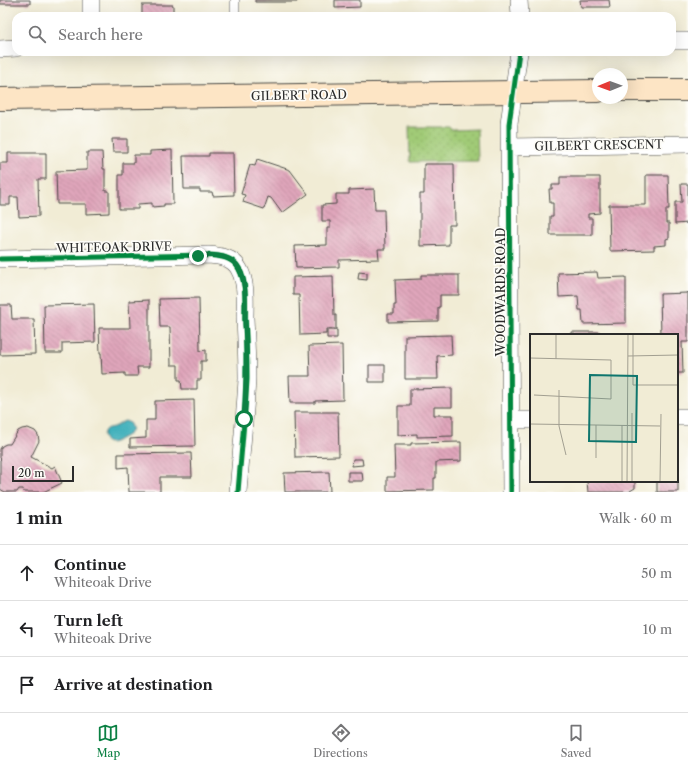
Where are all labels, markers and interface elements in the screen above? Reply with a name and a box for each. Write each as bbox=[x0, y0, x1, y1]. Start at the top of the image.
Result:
search box bbox=[12, 12, 676, 56]
icon: search bbox=[26, 23, 48, 45]
text: Search here bbox=[58, 25, 143, 44]
north arrow bbox=[592, 68, 628, 104]
street label: GILBERT ROAD bbox=[251, 87, 347, 103]
street label: GILBERT CRESCENT bbox=[534, 136, 664, 154]
street label: WOODWARDS ROAD bbox=[493, 227, 508, 357]
street label: WHITEOAK DRIVE bbox=[55, 238, 172, 256]
route end bbox=[189, 247, 207, 265]
inset map bbox=[530, 334, 678, 482]
route start bbox=[235, 410, 253, 428]
scale bar bbox=[12, 464, 74, 483]
text: 20 m bbox=[18, 466, 44, 480]
text: 1 min bbox=[16, 508, 63, 528]
text: Walk · 60 m bbox=[599, 510, 672, 526]
text: Continue bbox=[54, 555, 126, 574]
icon: ahead bbox=[16, 562, 38, 584]
text: 50 m bbox=[641, 565, 672, 581]
text: Whiteoak Drive bbox=[54, 574, 152, 590]
text: Turn left bbox=[54, 611, 123, 630]
icon: left bbox=[16, 618, 38, 640]
text: 10 m bbox=[643, 621, 672, 637]
text: Whiteoak Drive bbox=[54, 630, 152, 646]
icon: arrive bbox=[16, 674, 38, 696]
text: Arrive at destination bbox=[54, 675, 213, 694]
tab: Map bbox=[97, 722, 120, 760]
tab: Directions bbox=[313, 722, 368, 760]
tab: Saved bbox=[561, 722, 591, 760]

